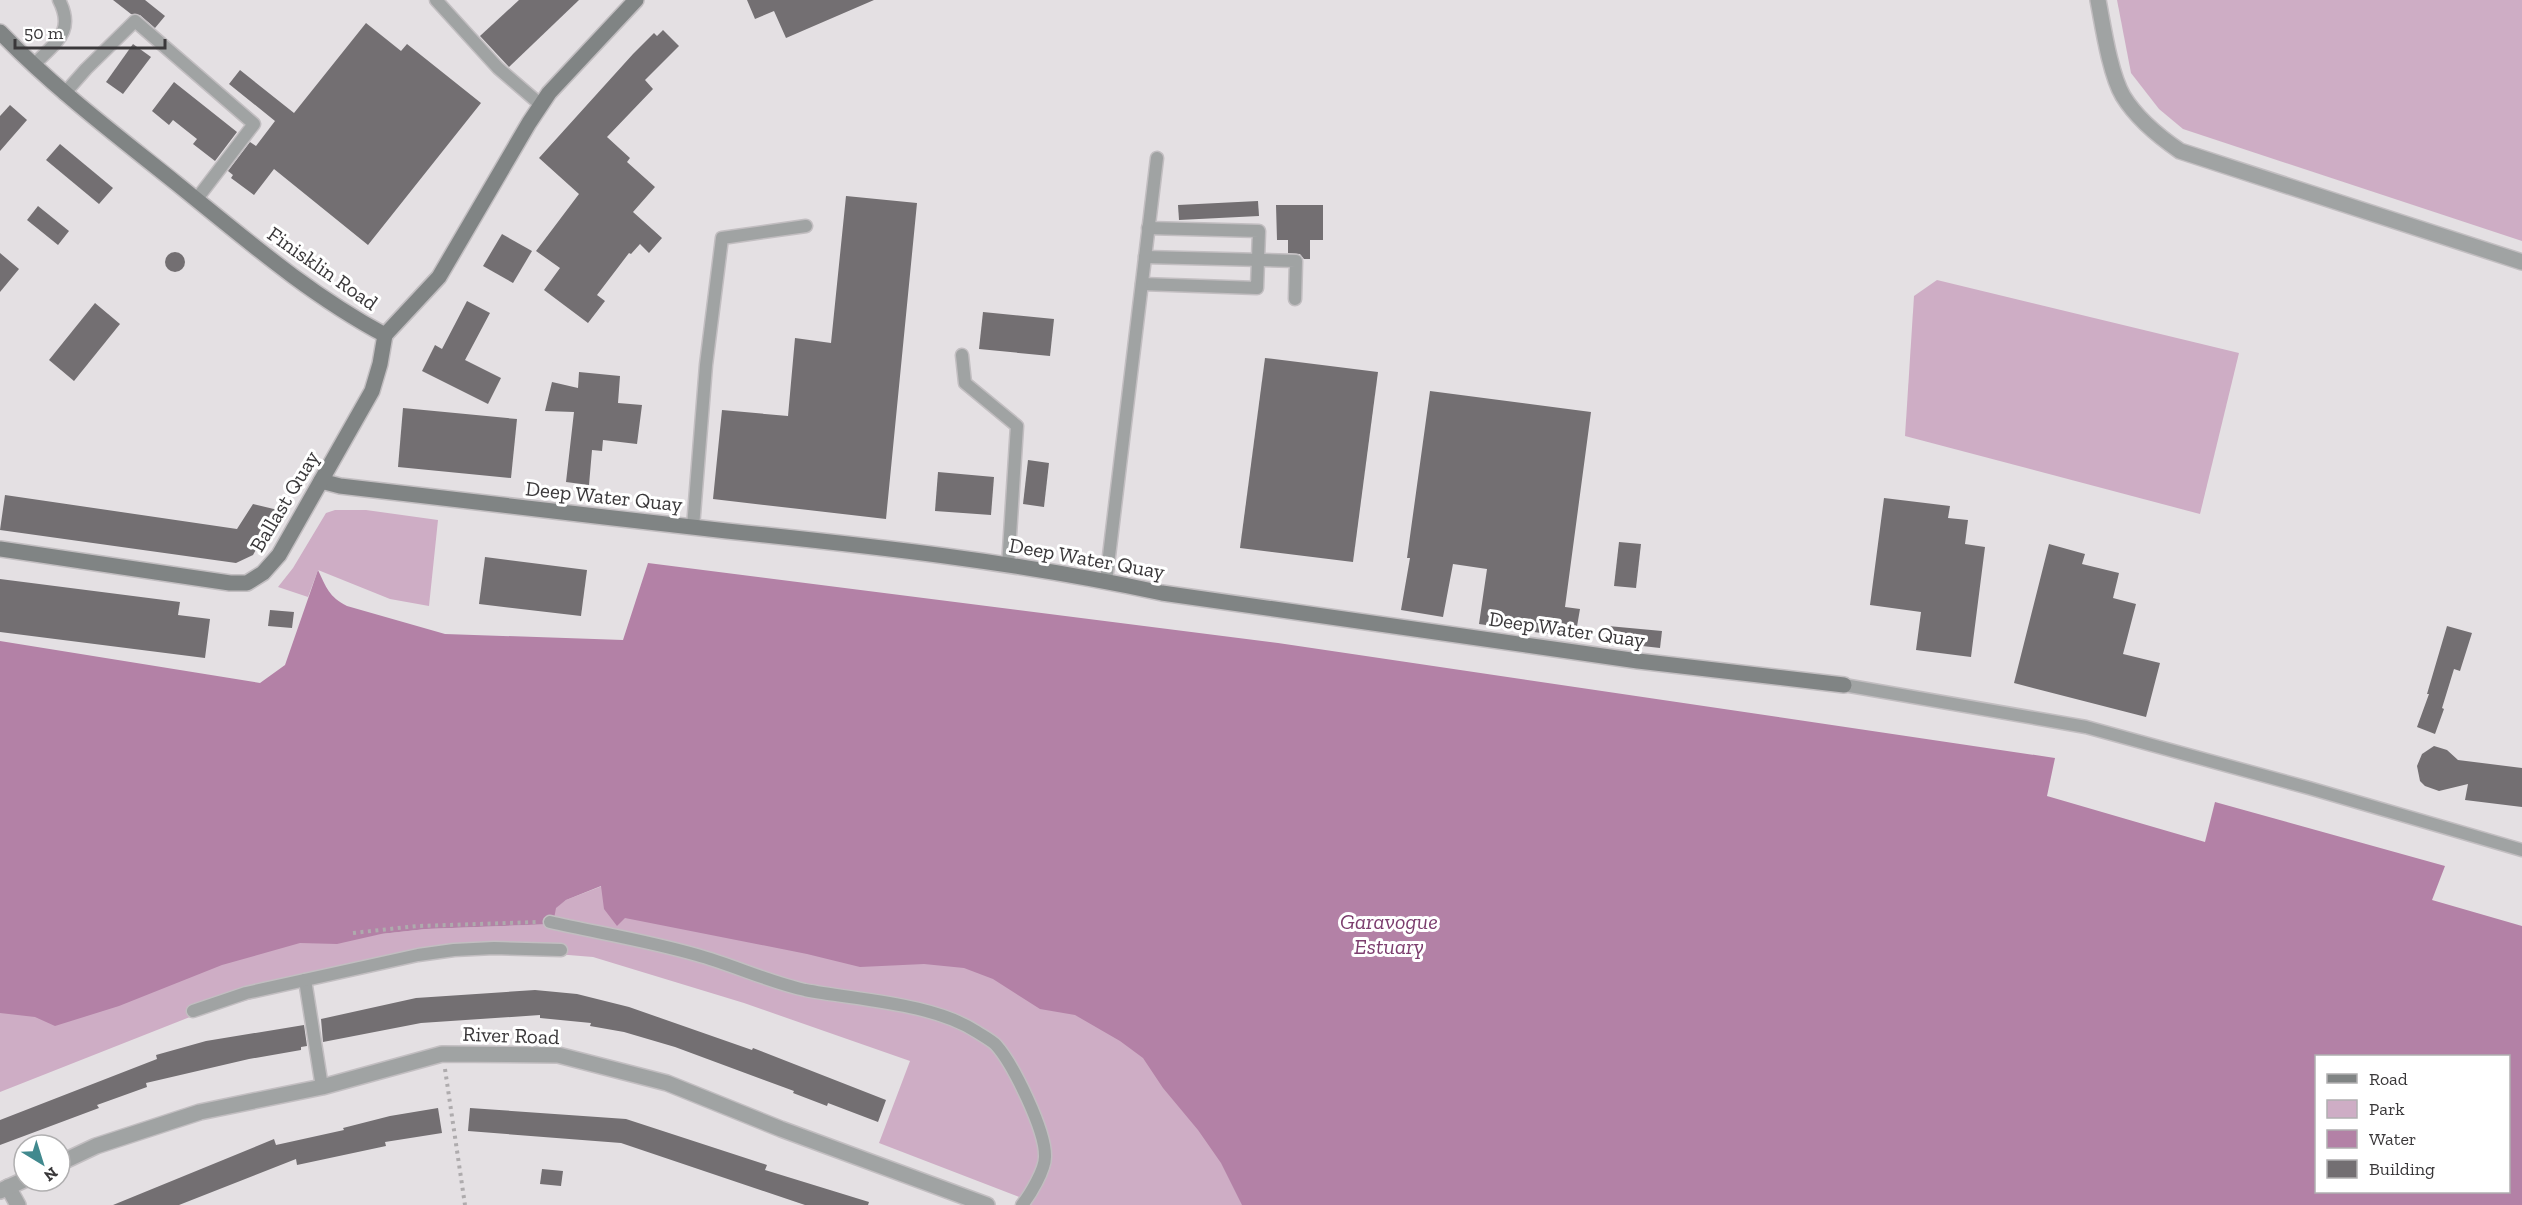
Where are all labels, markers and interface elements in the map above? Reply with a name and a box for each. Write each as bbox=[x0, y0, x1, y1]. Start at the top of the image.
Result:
scale bar bbox=[15, 12, 165, 50]
text: 50 m bbox=[24, 22, 64, 44]
street label: Finisklin Road bbox=[263, 221, 383, 316]
street label: Ballast Quay bbox=[244, 446, 324, 556]
street label: Deep Water Quay bbox=[524, 475, 684, 517]
street label: Deep Water Quay bbox=[1007, 532, 1167, 584]
street label: Deep Water Quay bbox=[1487, 606, 1647, 652]
water label: Garavogue Estuary bbox=[1340, 908, 1438, 960]
street label: River Road bbox=[462, 1021, 560, 1049]
legend bbox=[2315, 1055, 2510, 1193]
text: Road bbox=[2369, 1068, 2408, 1090]
text: Park bbox=[2369, 1098, 2405, 1120]
text: Water bbox=[2369, 1128, 2416, 1150]
north arrow bbox=[12, 1133, 72, 1193]
text: Building bbox=[2369, 1158, 2435, 1180]
text: N bbox=[40, 1163, 62, 1186]

